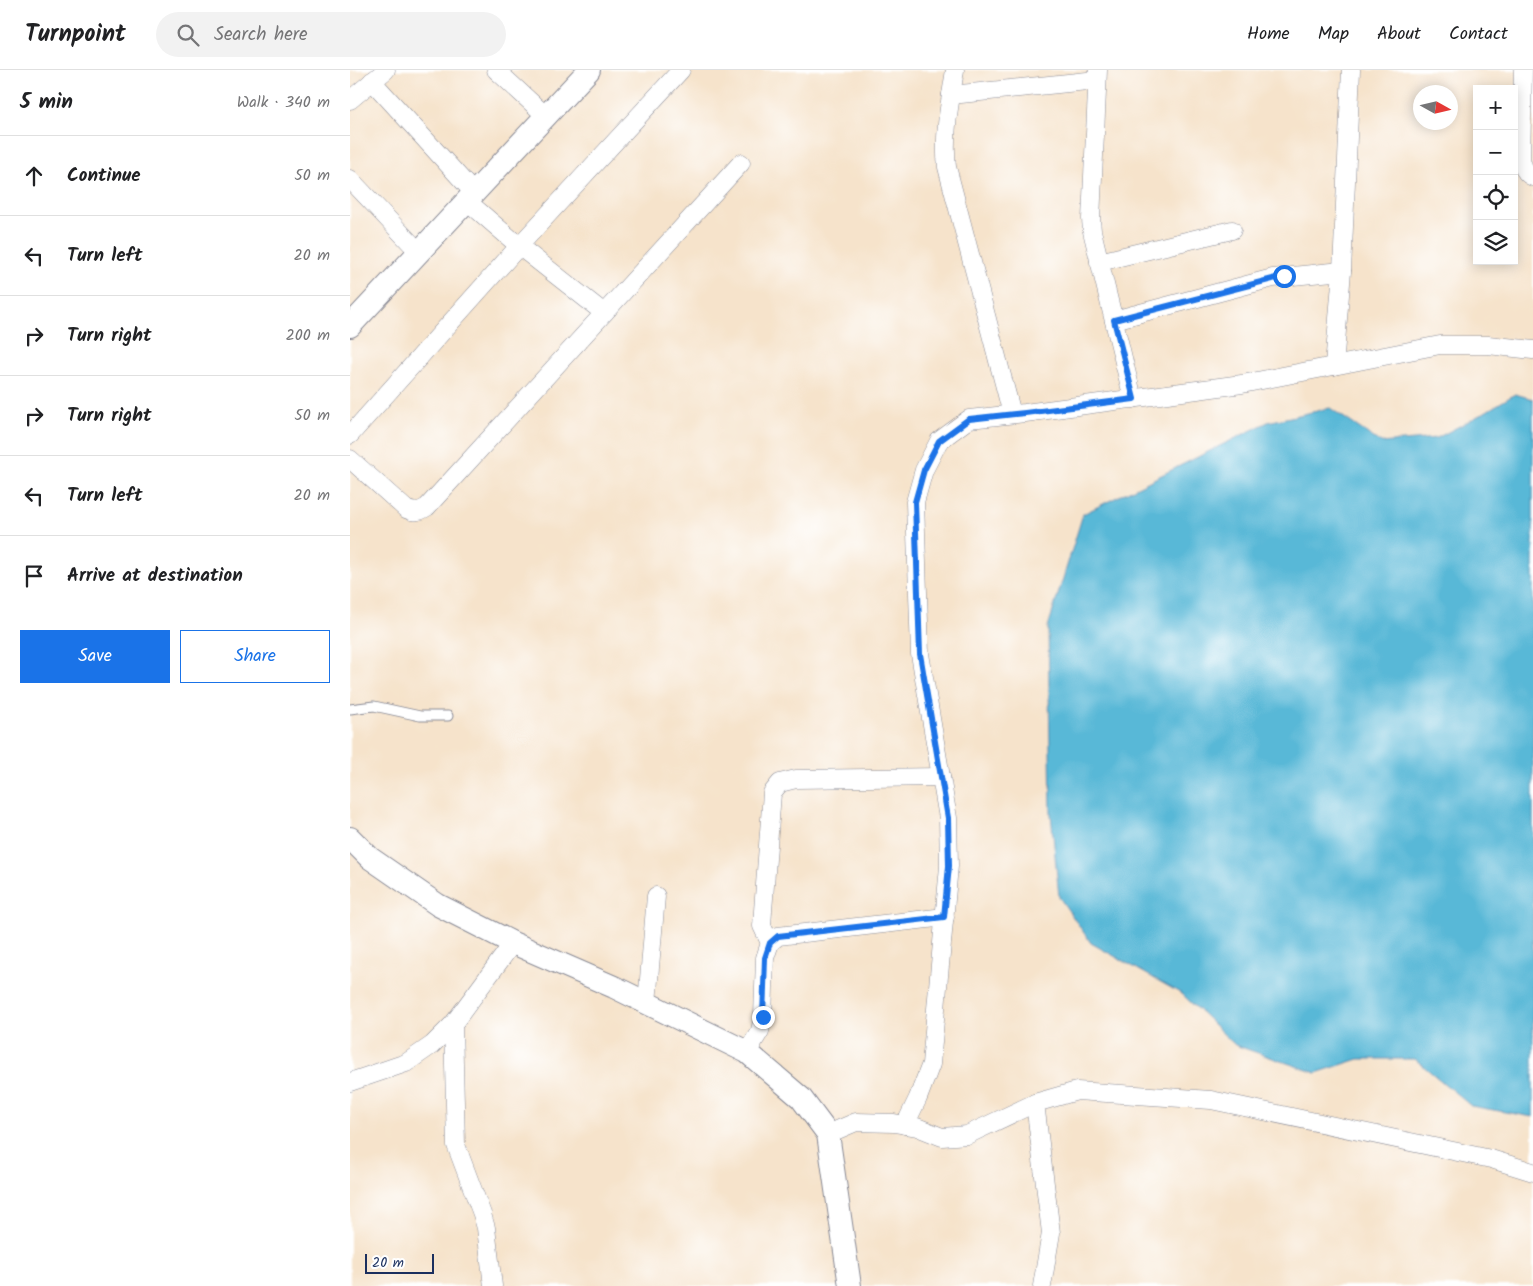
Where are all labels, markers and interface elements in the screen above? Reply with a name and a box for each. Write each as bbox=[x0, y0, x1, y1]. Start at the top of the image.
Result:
search box bbox=[156, 12, 506, 57]
text: Turnpoint bbox=[25, 15, 126, 54]
text: Search here bbox=[214, 20, 308, 50]
text: Home bbox=[1247, 20, 1290, 49]
text: Map bbox=[1318, 20, 1349, 49]
text: About bbox=[1377, 20, 1421, 49]
text: Contact bbox=[1449, 20, 1508, 49]
icon: search bbox=[174, 21, 202, 49]
north arrow bbox=[1413, 85, 1458, 130]
map controls bbox=[1473, 85, 1518, 265]
button: + bbox=[1473, 85, 1518, 130]
text: 5 min bbox=[20, 86, 73, 119]
text: Walk · 340 m bbox=[237, 90, 330, 115]
button: − bbox=[1473, 130, 1518, 175]
text: Continue bbox=[67, 161, 140, 191]
icon: ahead bbox=[20, 162, 48, 190]
text: 50 m bbox=[294, 163, 330, 188]
button: locate bbox=[1473, 175, 1518, 220]
button: layers bbox=[1473, 220, 1518, 265]
text: Turn left bbox=[67, 241, 142, 271]
icon: left bbox=[20, 242, 48, 270]
text: 20 m bbox=[294, 243, 330, 268]
route start bbox=[1273, 265, 1296, 288]
text: Turn right bbox=[67, 321, 152, 351]
icon: right bbox=[20, 322, 48, 350]
text: 200 m bbox=[286, 323, 330, 348]
text: Turn right bbox=[67, 401, 152, 431]
icon: right bbox=[20, 402, 48, 430]
text: 50 m bbox=[294, 403, 330, 428]
text: Turn left bbox=[67, 481, 142, 511]
icon: left bbox=[20, 482, 48, 510]
text: 20 m bbox=[294, 483, 330, 508]
text: Arrive at destination bbox=[67, 561, 243, 591]
icon: arrive bbox=[20, 562, 48, 590]
button: Save bbox=[20, 630, 170, 683]
button: Share bbox=[180, 630, 330, 683]
route end bbox=[752, 1006, 775, 1029]
scale bar bbox=[365, 1251, 434, 1274]
text: 20 m bbox=[372, 1252, 404, 1274]

